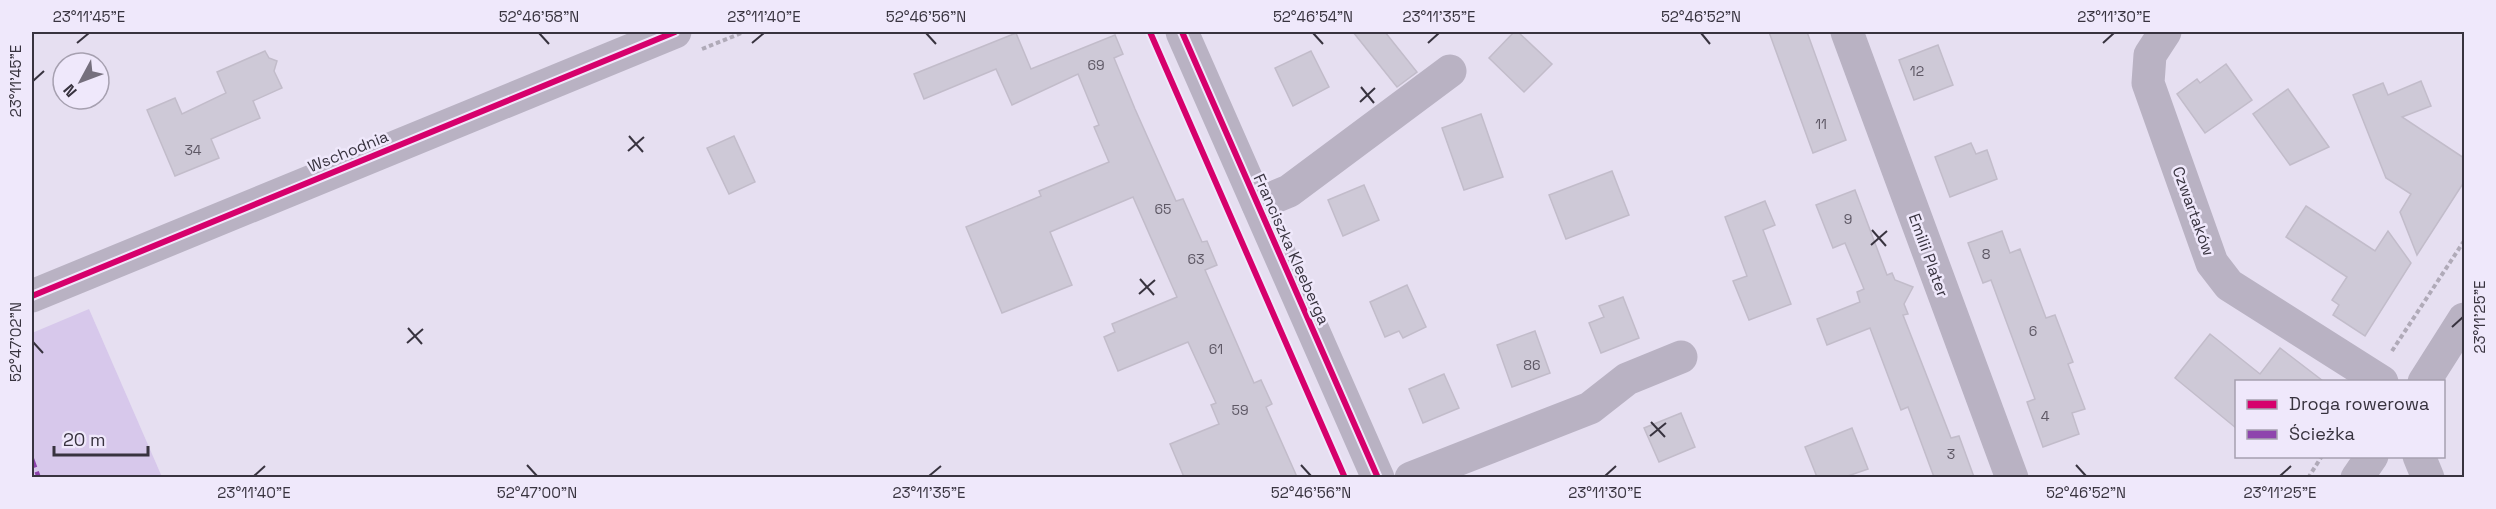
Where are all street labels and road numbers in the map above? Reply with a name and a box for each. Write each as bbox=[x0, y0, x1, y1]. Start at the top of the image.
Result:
street label: Wschodnia bbox=[305, 126, 391, 177]
street label: Czwartaków bbox=[2168, 164, 2219, 259]
street label: Franciszka Kleeberga bbox=[1249, 170, 1334, 328]
street label: Emilii Plater bbox=[1904, 211, 1953, 300]

